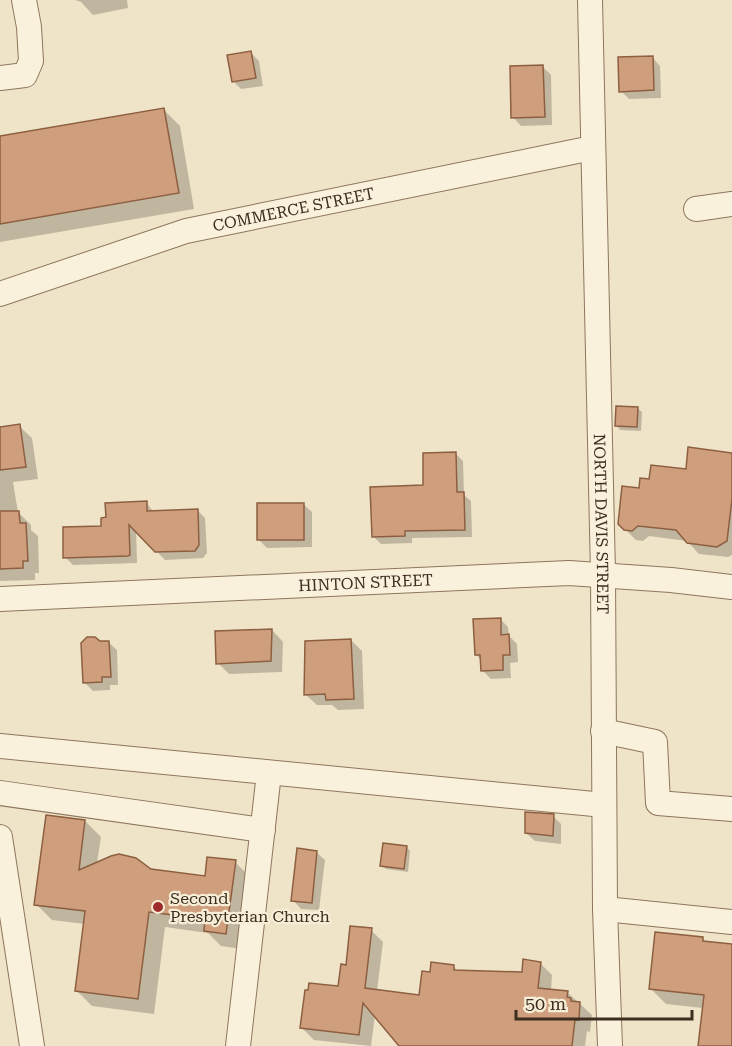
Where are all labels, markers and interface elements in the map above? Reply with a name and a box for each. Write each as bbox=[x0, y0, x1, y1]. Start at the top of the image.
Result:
street label: COMMERCE STREET bbox=[211, 184, 376, 235]
street label: NORTH DAVIS STREET bbox=[590, 433, 612, 615]
street label: HINTON STREET bbox=[298, 570, 434, 595]
place label: Second Presbyterian Church bbox=[170, 889, 330, 926]
marker: Second Presbyterian Church bbox=[151, 900, 165, 914]
scale bar bbox=[516, 983, 692, 1021]
text: 50 m bbox=[525, 993, 566, 1014]

